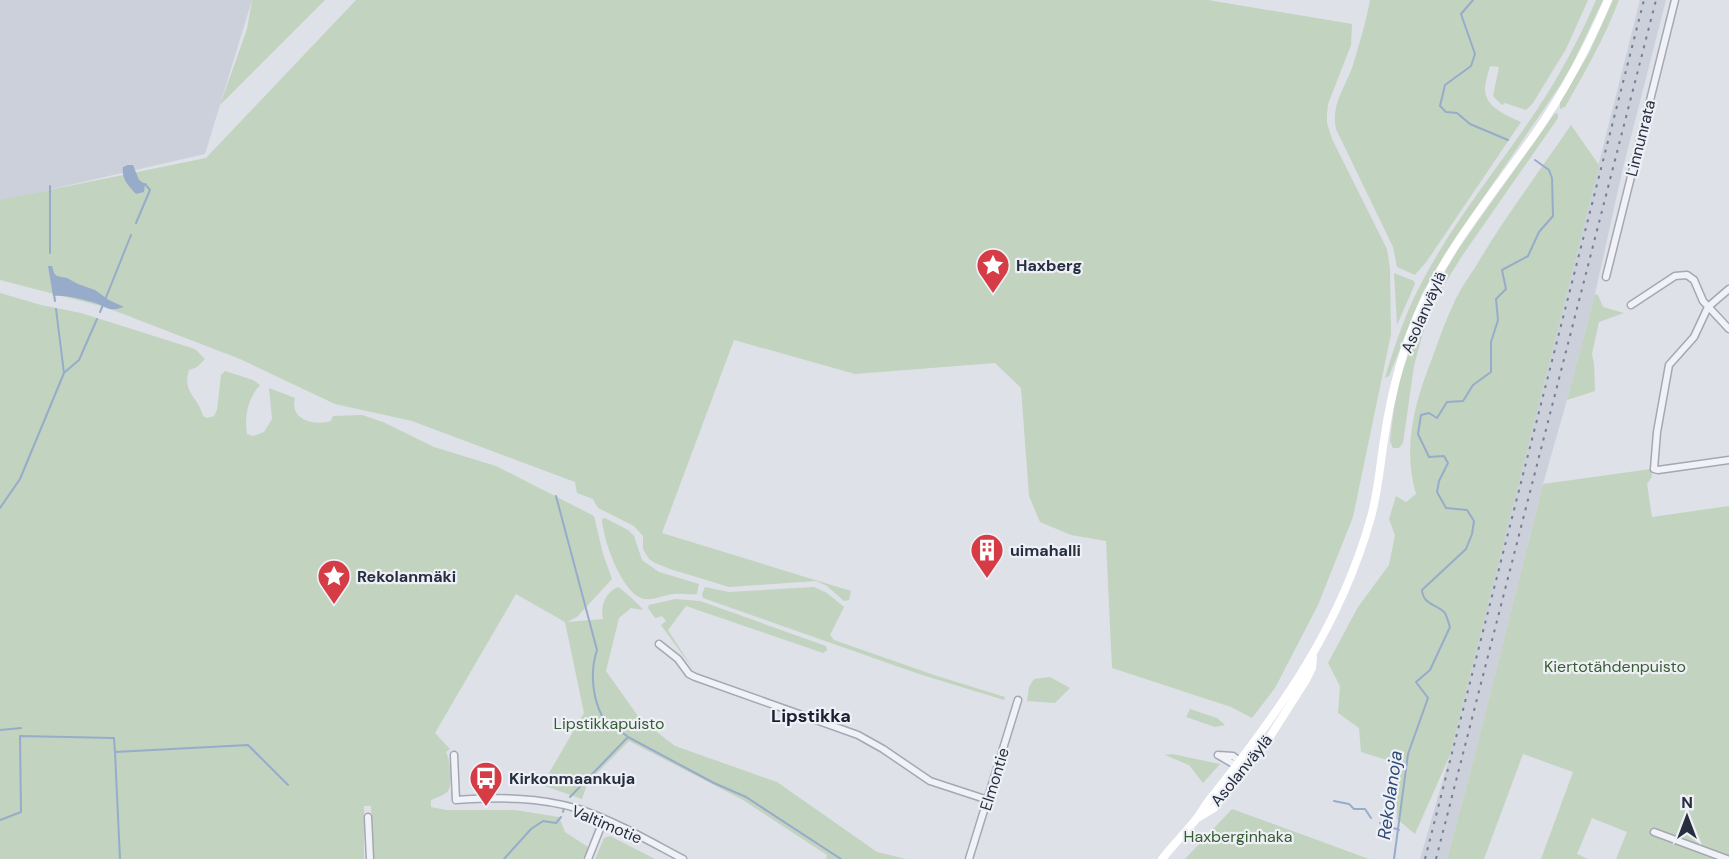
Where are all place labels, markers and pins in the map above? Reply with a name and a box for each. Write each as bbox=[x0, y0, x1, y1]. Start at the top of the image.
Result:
place icon: Haxberg bbox=[975, 247, 1011, 294]
place label: Haxberg bbox=[1016, 255, 1082, 276]
building icon: uimahalli bbox=[969, 532, 1005, 579]
place label: uimahalli bbox=[1010, 540, 1081, 561]
place icon: Rekolanmäki bbox=[316, 558, 352, 605]
place label: Rekolanmäki bbox=[357, 566, 456, 587]
bus stop icon: Kirkonmaankuja bbox=[468, 760, 504, 807]
place label: Kirkonmaankuja bbox=[509, 768, 635, 789]

